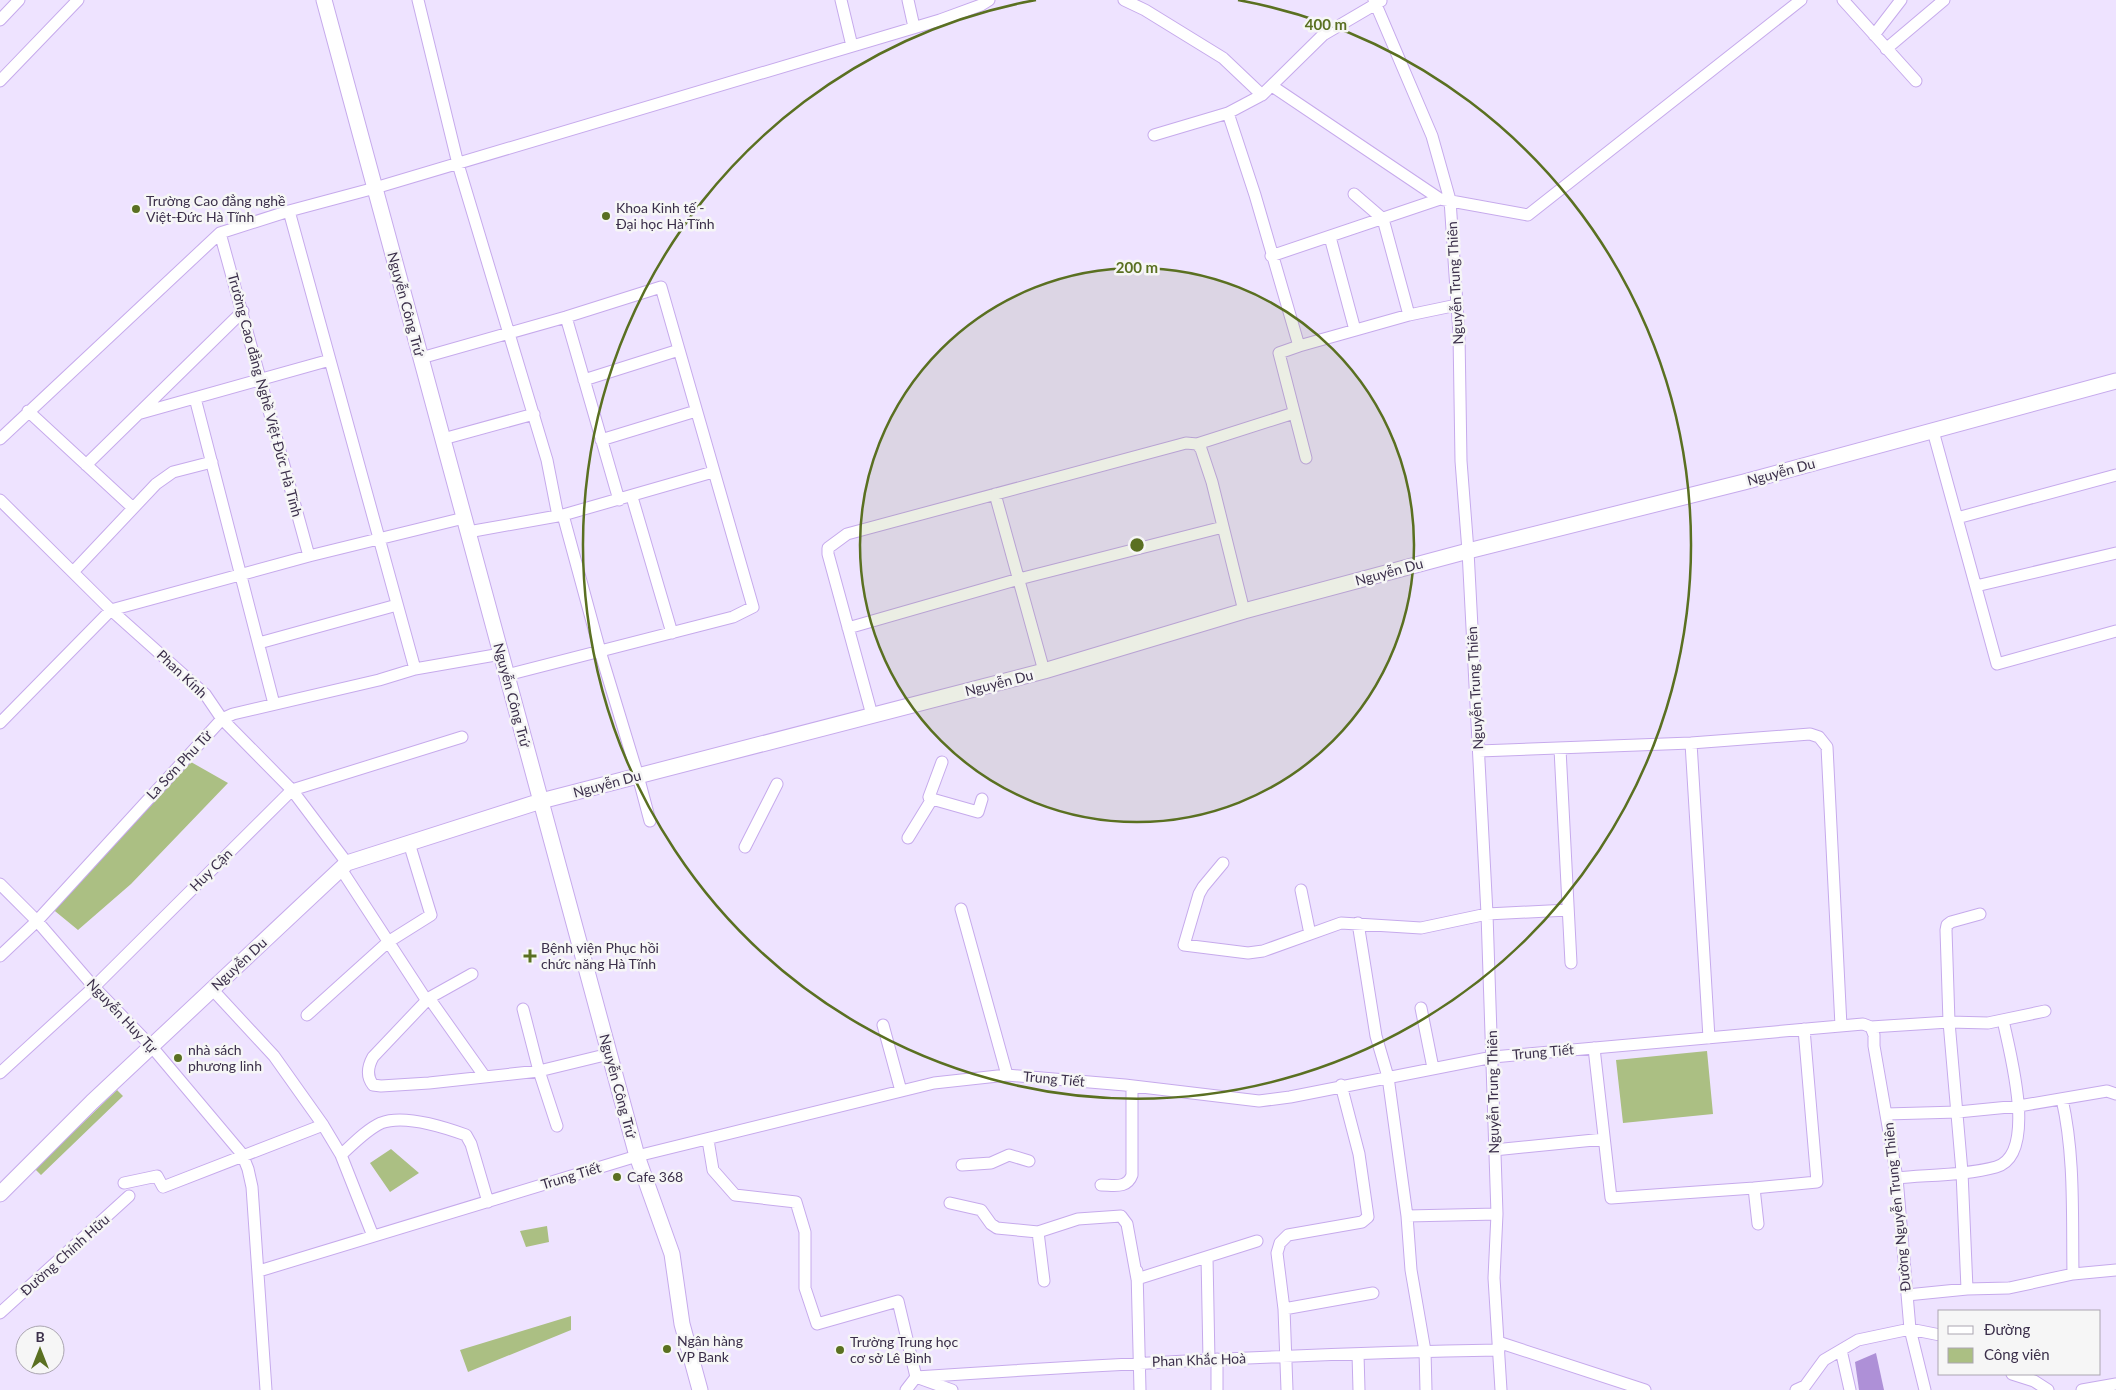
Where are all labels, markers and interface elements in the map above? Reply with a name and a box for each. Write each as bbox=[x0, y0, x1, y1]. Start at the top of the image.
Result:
text: 400 m bbox=[1305, 15, 1347, 33]
place label: Trường Cao đẳng nghề Việt-Đức Hà Tĩnh bbox=[146, 192, 285, 225]
place label: Khoa Kinh tế - Đại học Hà Tĩnh bbox=[616, 199, 715, 232]
marker: Trường Cao đẳng nghề Việt-Đức Hà Tĩnh bbox=[130, 203, 142, 215]
marker: Khoa Kinh tế - Đại học Hà Tĩnh bbox=[600, 210, 612, 222]
street label: Nguyễn Trung Thiên bbox=[1443, 221, 1466, 345]
street label: Nguyễn Công Trứ bbox=[384, 250, 429, 359]
text: 200 m bbox=[1116, 258, 1158, 276]
street label: Trường Cao đẳng Nghề Việt Đức Hà Tĩnh bbox=[225, 271, 306, 519]
street label: Nguyễn Du bbox=[1745, 454, 1817, 489]
centre of rings bbox=[1128, 536, 1146, 554]
street label: Nguyễn Du bbox=[1353, 554, 1425, 589]
street label: Nguyễn Trung Thiên bbox=[1463, 626, 1486, 750]
street label: Nguyễn Công Trứ bbox=[490, 641, 535, 750]
street label: Phan Kính bbox=[154, 646, 211, 701]
street label: Nguyễn Du bbox=[963, 666, 1035, 699]
street label: La Sơn Phu Tử bbox=[142, 726, 216, 803]
street label: Nguyễn Du bbox=[571, 766, 643, 801]
street label: Huy Cận bbox=[186, 845, 235, 894]
street label: Nguyễn Du bbox=[207, 934, 270, 994]
place label: Bệnh viện Phục hồi chức năng Hà Tĩnh bbox=[541, 939, 659, 972]
marker: Bệnh viện Phục hồi chức năng Hà Tĩnh bbox=[523, 949, 537, 963]
street label: Nguyễn Huy Tự bbox=[84, 975, 162, 1057]
street label: Nguyễn Trung Thiên bbox=[1483, 1030, 1502, 1154]
street label: Nguyễn Công Trứ bbox=[596, 1032, 641, 1141]
street label: Trung Tiết bbox=[1511, 1040, 1575, 1063]
place label: nhà sách phương linh bbox=[188, 1041, 262, 1074]
marker: nhà sách phương linh bbox=[172, 1052, 184, 1064]
street label: Trung Tiết bbox=[1022, 1067, 1086, 1090]
street label: Đường Nguyễn Trung Thiên bbox=[1879, 1122, 1914, 1292]
street label: Trung Tiết bbox=[539, 1158, 603, 1193]
place label: Cafe 368 bbox=[627, 1168, 683, 1185]
marker: Cafe 368 bbox=[611, 1171, 623, 1183]
street label: Đường Chính Hữu bbox=[17, 1210, 113, 1299]
legend bbox=[1938, 1310, 2101, 1375]
text: Đường bbox=[1984, 1320, 2030, 1338]
north arrow bbox=[15, 1325, 65, 1375]
text: B bbox=[35, 1328, 45, 1345]
place label: Ngân hàng VP Bank bbox=[677, 1332, 743, 1365]
place label: Trường Trung học cơ sở Lê Bình bbox=[850, 1333, 959, 1366]
marker: Ngân hàng VP Bank bbox=[661, 1343, 673, 1355]
marker: Trường Trung học cơ sở Lê Bình bbox=[834, 1344, 846, 1356]
text: Công viên bbox=[1984, 1345, 2050, 1363]
street label: Phan Khắc Hoà bbox=[1152, 1349, 1246, 1370]

